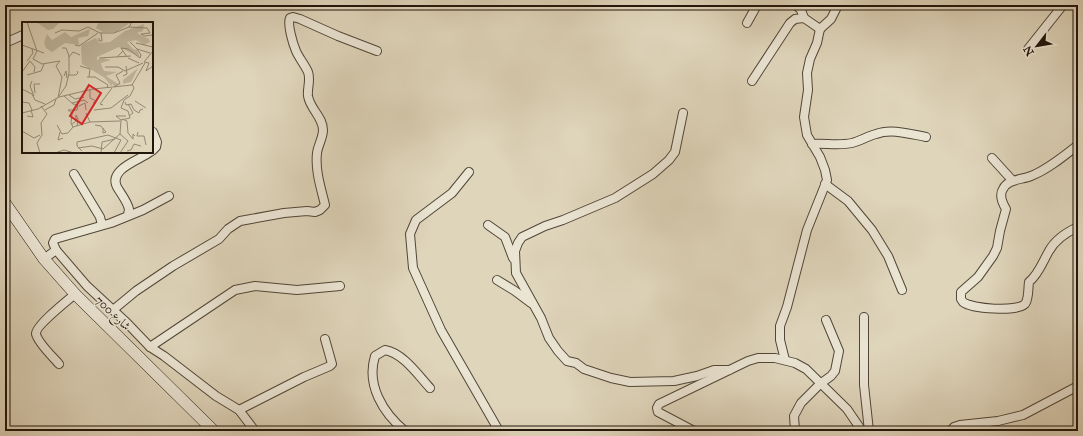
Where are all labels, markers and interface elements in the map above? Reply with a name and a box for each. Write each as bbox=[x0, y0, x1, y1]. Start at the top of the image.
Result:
inset map bbox=[22, 22, 153, 153]
north arrow bbox=[1017, 26, 1057, 66]
text: N bbox=[1021, 43, 1037, 58]
street label: شارع 700 bbox=[90, 293, 134, 336]

